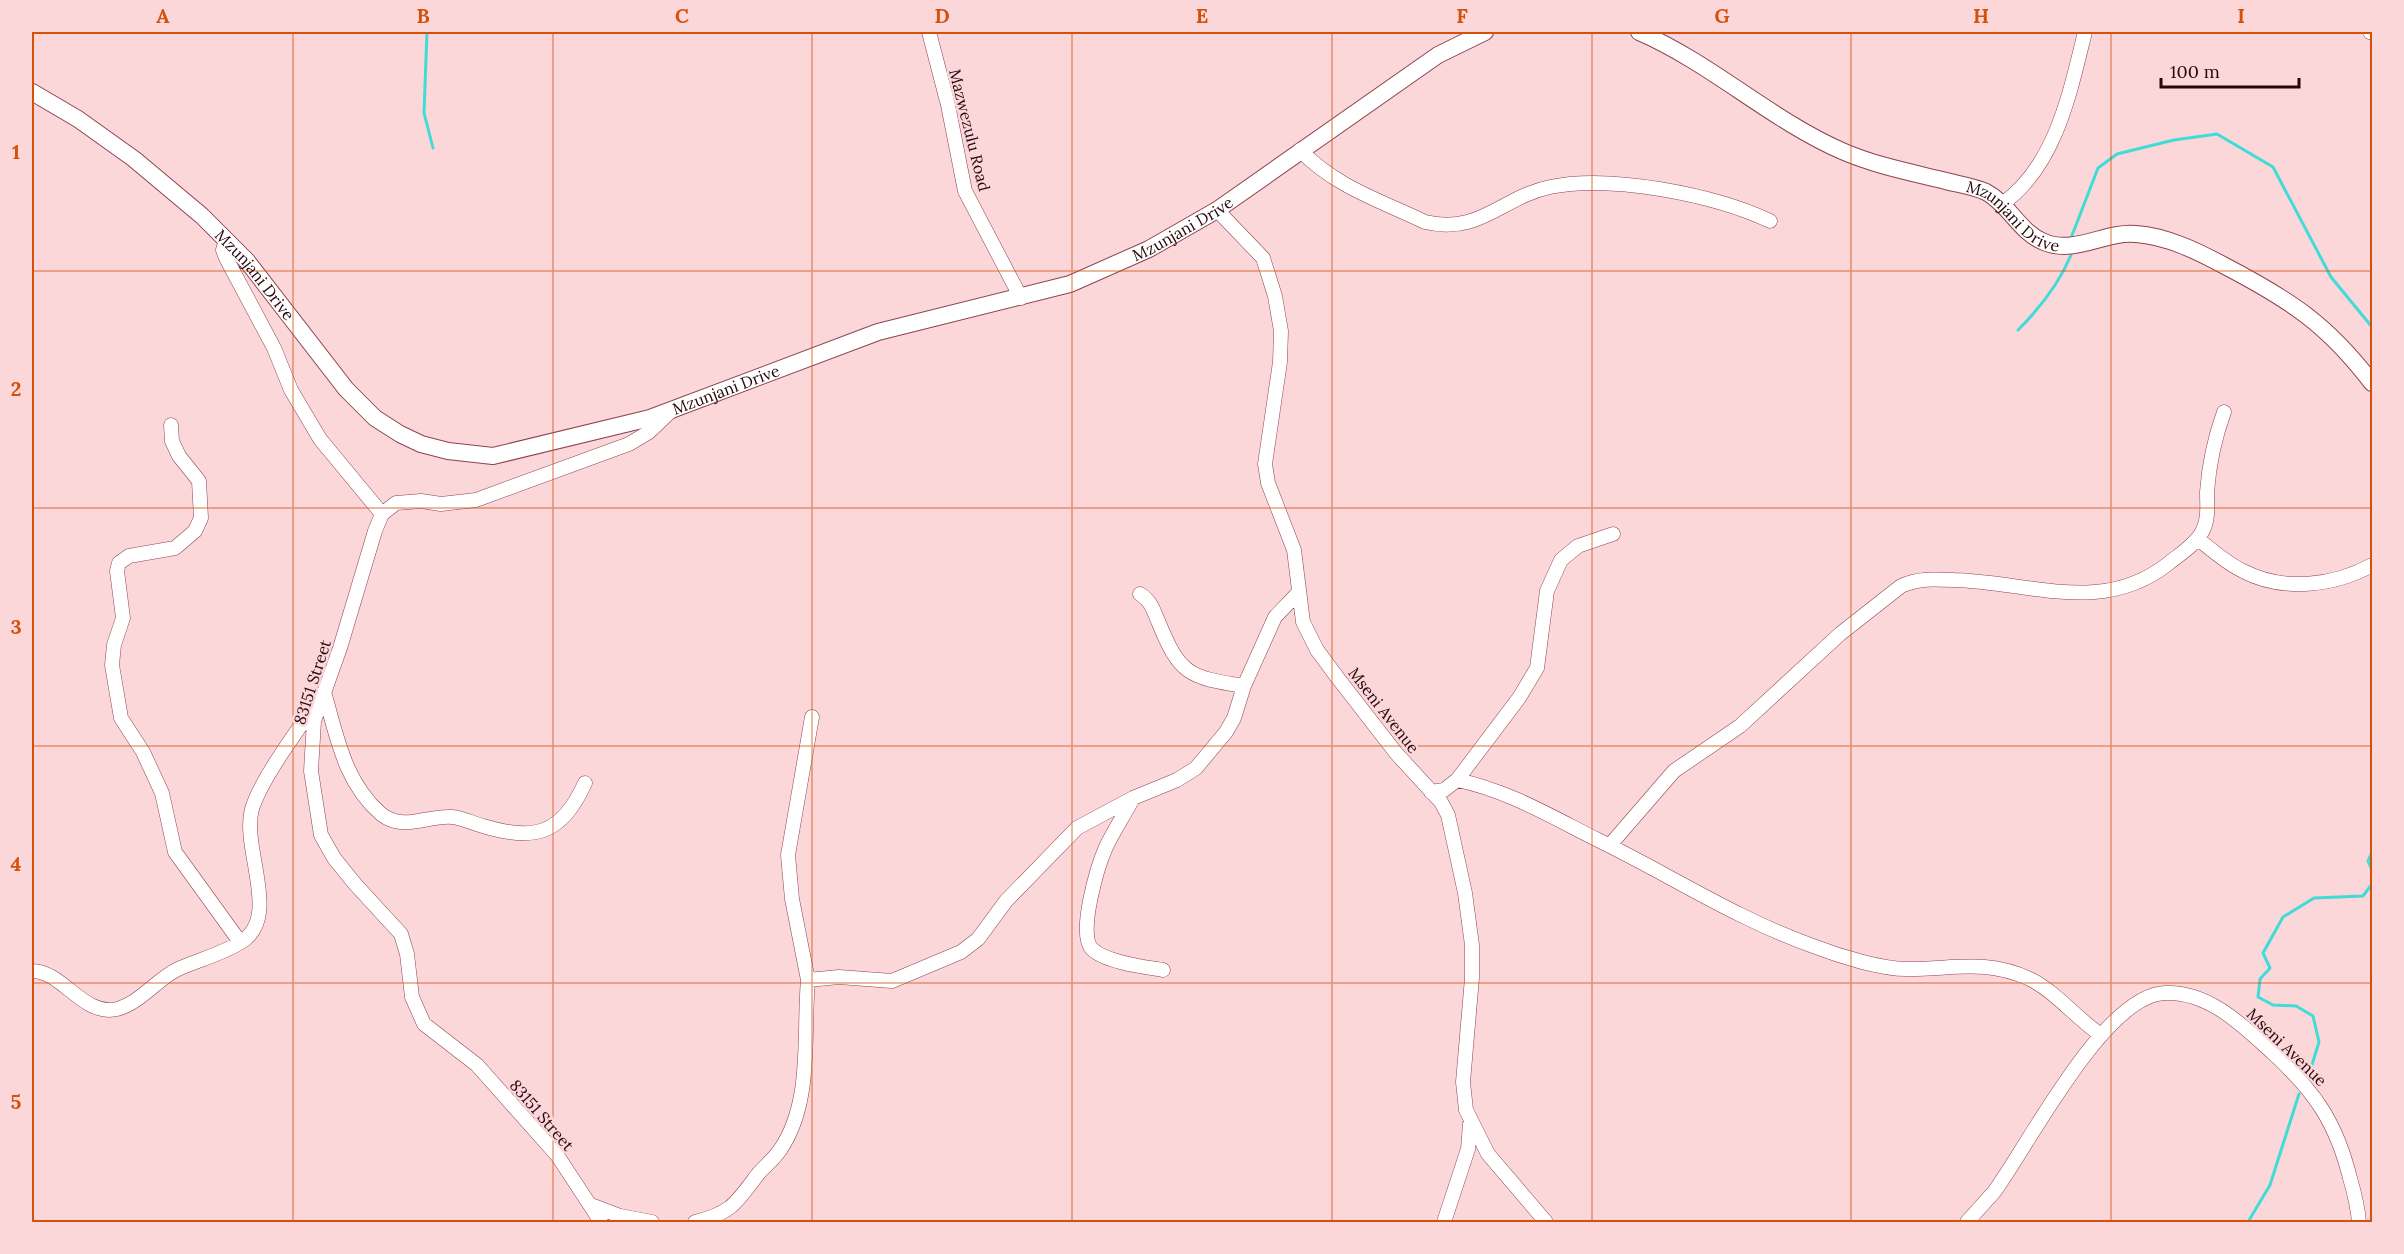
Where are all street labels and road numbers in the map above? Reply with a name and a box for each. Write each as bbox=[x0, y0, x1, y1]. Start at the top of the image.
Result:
street label: Mazwezulu Road bbox=[945, 67, 995, 194]
street label: Mzunjani Drive bbox=[1964, 176, 2061, 256]
street label: Mzunjani Drive bbox=[1129, 192, 1237, 265]
street label: Mzunjani Drive bbox=[211, 225, 299, 324]
street label: Mzunjani Drive bbox=[669, 360, 782, 419]
street label: 83151 Street bbox=[289, 636, 335, 727]
street label: Mseni Avenue bbox=[1344, 663, 1424, 757]
street label: Mseni Avenue bbox=[2243, 1004, 2331, 1090]
street label: 83151 Street bbox=[506, 1075, 579, 1155]

